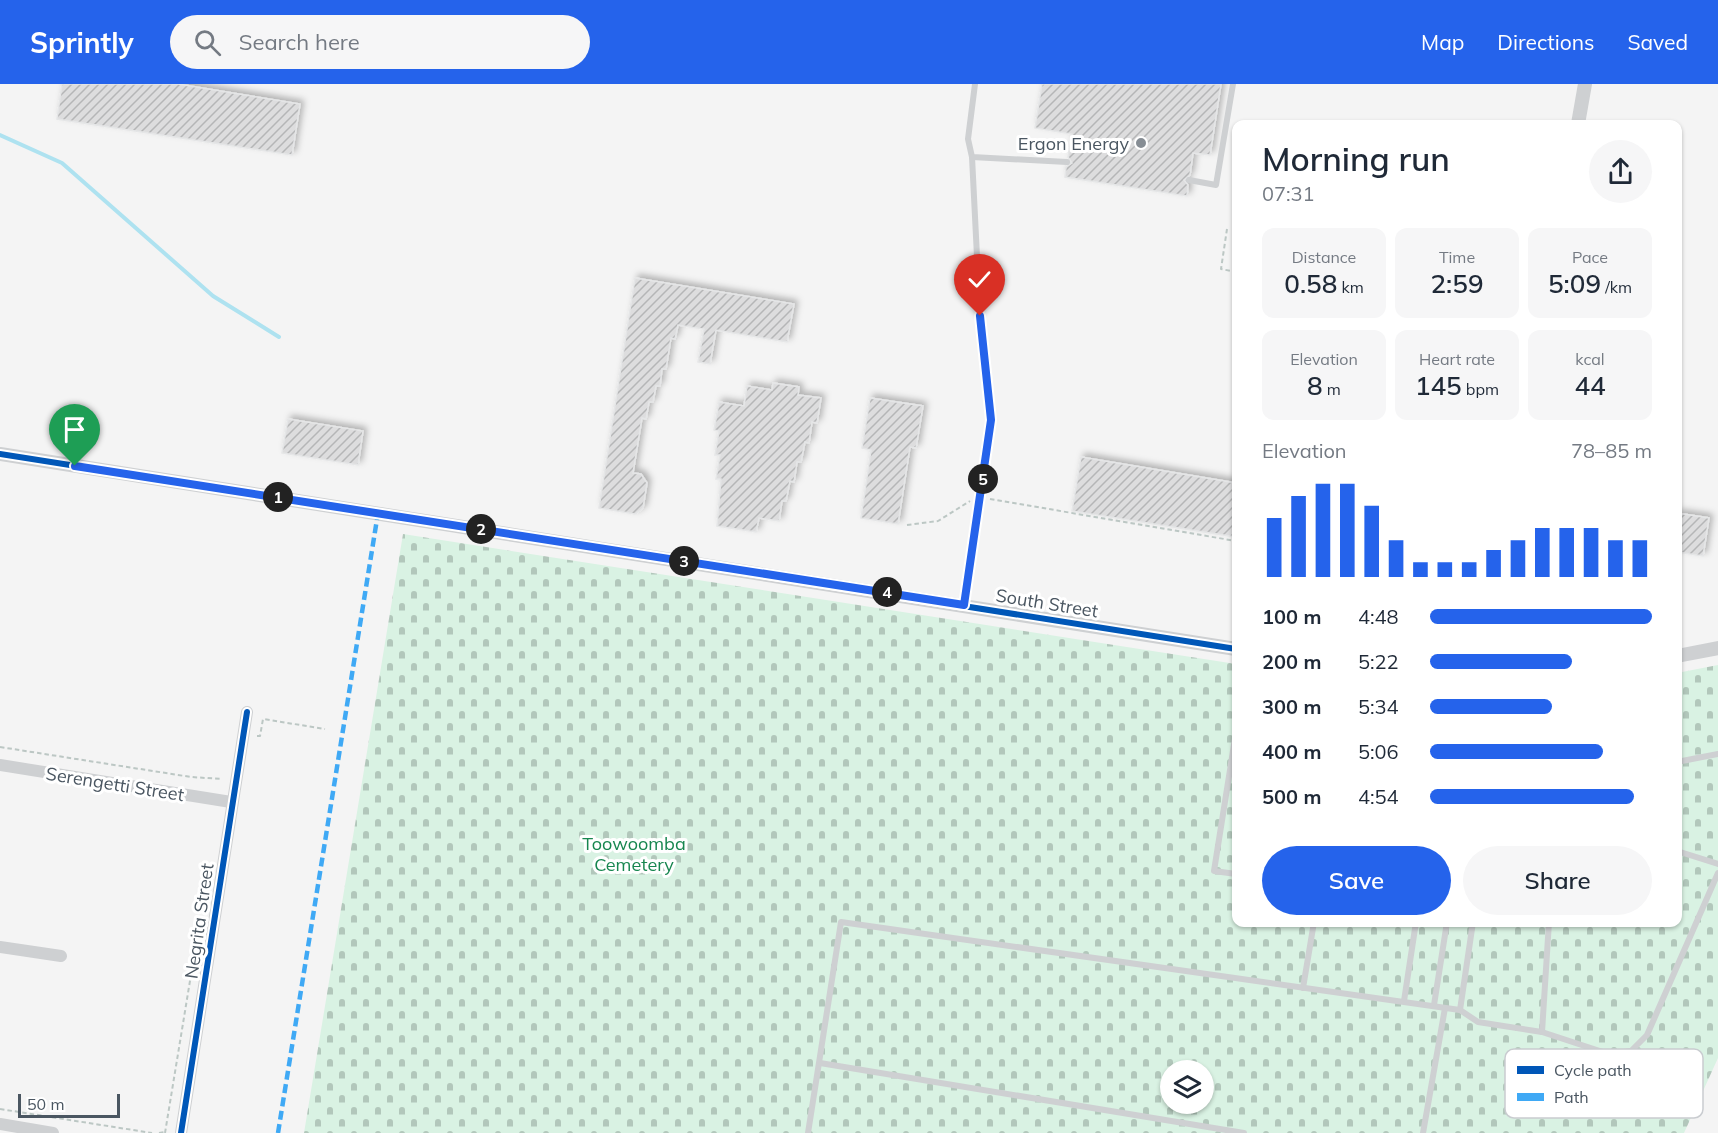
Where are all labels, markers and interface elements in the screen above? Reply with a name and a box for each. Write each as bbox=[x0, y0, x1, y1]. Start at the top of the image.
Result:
search box bbox=[170, 15, 590, 69]
text: Sprintly bbox=[30, 25, 134, 60]
icon: search bbox=[191, 26, 224, 59]
text: Search here bbox=[239, 28, 360, 56]
text: Map bbox=[1421, 29, 1464, 55]
text: Directions bbox=[1497, 29, 1594, 55]
text: Saved bbox=[1627, 29, 1688, 55]
place label: Ergon Energy bbox=[1018, 132, 1129, 155]
marker: Ergon Energy bbox=[1134, 136, 1148, 150]
text: Morning run bbox=[1262, 138, 1450, 179]
button: share bbox=[1589, 140, 1652, 203]
text: 07:31 bbox=[1262, 181, 1315, 206]
text: Distance bbox=[1292, 247, 1356, 267]
text: Time bbox=[1439, 247, 1475, 267]
text: Pace bbox=[1572, 247, 1608, 267]
pin bbox=[954, 254, 1005, 316]
icon: check bbox=[963, 263, 996, 296]
text: 0.58 bbox=[1284, 267, 1337, 300]
text: 2:59 bbox=[1431, 267, 1483, 300]
text: 5:09 bbox=[1548, 267, 1601, 300]
text: km bbox=[1337, 277, 1364, 297]
text: /km bbox=[1601, 277, 1632, 297]
text: Elevation bbox=[1290, 349, 1358, 369]
text: Heart rate bbox=[1419, 349, 1495, 369]
text: kcal bbox=[1575, 349, 1605, 369]
text: 8 bbox=[1307, 369, 1323, 402]
text: 145 bbox=[1415, 369, 1462, 402]
text: 44 bbox=[1574, 369, 1606, 402]
text: m bbox=[1323, 379, 1341, 399]
text: bpm bbox=[1462, 379, 1499, 399]
pin bbox=[49, 404, 100, 466]
icon: arrive bbox=[58, 413, 91, 446]
text: Elevation bbox=[1262, 438, 1347, 463]
text: 78–85 m bbox=[1571, 438, 1652, 463]
pin: 5 bbox=[968, 464, 998, 494]
text: 5 bbox=[978, 469, 988, 489]
pin: 1 bbox=[263, 482, 293, 512]
text: 1 bbox=[273, 487, 283, 507]
pin: 2 bbox=[466, 514, 496, 544]
text: 2 bbox=[476, 519, 486, 539]
pin: 3 bbox=[669, 546, 699, 576]
text: 3 bbox=[679, 551, 689, 571]
pin: 4 bbox=[872, 577, 902, 607]
text: 4 bbox=[882, 582, 892, 602]
street label: South Street bbox=[994, 584, 1100, 622]
text: 100 m bbox=[1262, 604, 1321, 629]
text: 4:48 bbox=[1358, 604, 1399, 629]
text: 200 m bbox=[1262, 649, 1321, 674]
text: 5:22 bbox=[1358, 649, 1399, 674]
text: 300 m bbox=[1262, 694, 1321, 719]
text: 5:34 bbox=[1358, 694, 1399, 719]
text: 400 m bbox=[1262, 739, 1321, 764]
text: 5:06 bbox=[1358, 739, 1399, 764]
street label: Serengetti Street bbox=[44, 762, 186, 806]
text: 500 m bbox=[1262, 784, 1321, 809]
text: 4:54 bbox=[1358, 784, 1399, 809]
park label: Toowoomba Cemetery bbox=[582, 832, 686, 876]
button: Save bbox=[1262, 846, 1451, 915]
button: Share bbox=[1463, 846, 1652, 915]
street label: Negrita Street bbox=[180, 862, 218, 980]
legend bbox=[1505, 1049, 1703, 1118]
map controls bbox=[1160, 1060, 1214, 1114]
button: layers bbox=[1160, 1060, 1214, 1114]
text: Cycle path bbox=[1554, 1060, 1632, 1080]
text: Path bbox=[1554, 1087, 1589, 1107]
scale bar bbox=[18, 1091, 120, 1118]
text: 50 m bbox=[27, 1094, 64, 1114]

